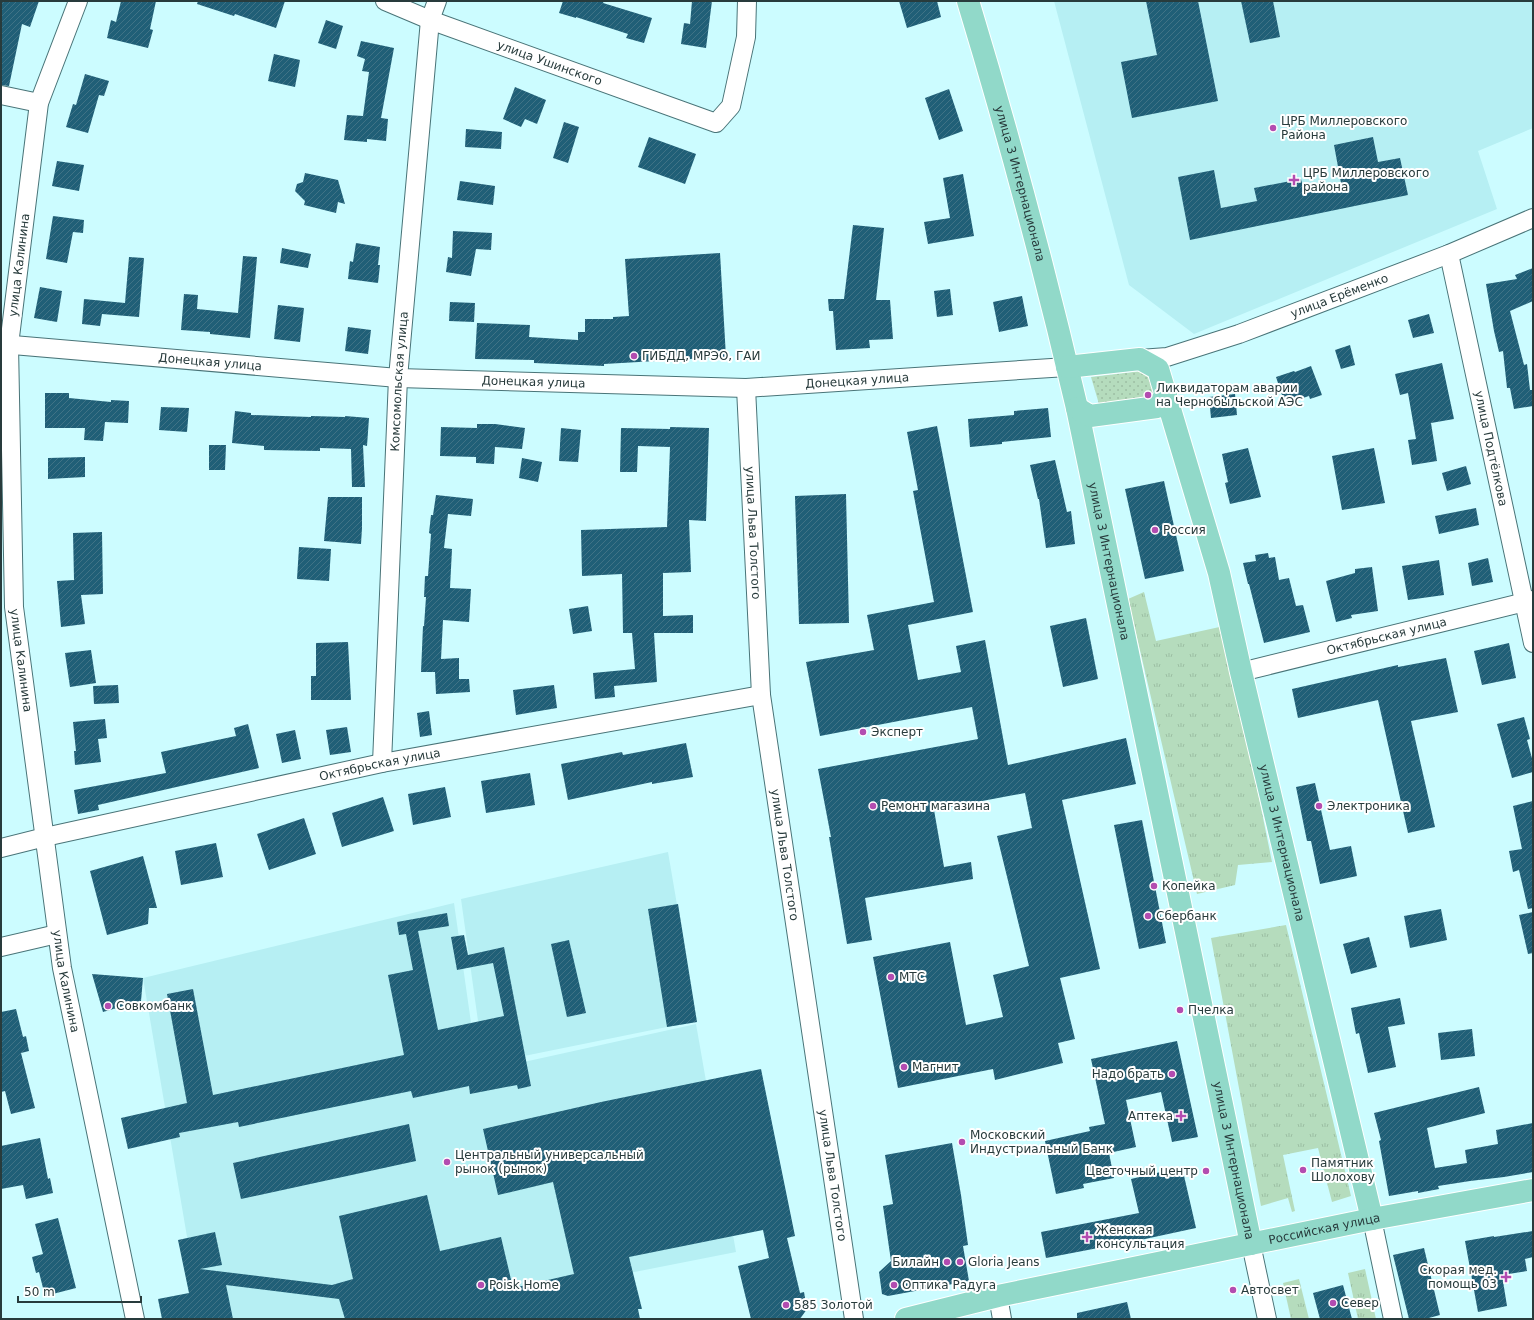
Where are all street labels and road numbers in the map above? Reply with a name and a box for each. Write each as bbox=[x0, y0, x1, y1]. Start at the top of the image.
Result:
street label: улица Ушинского bbox=[495, 38, 604, 88]
street label: улица 3 Интернационала bbox=[992, 104, 1048, 263]
street label: улица Калинина bbox=[6, 212, 32, 318]
street label: улица Ерёменко bbox=[1288, 271, 1390, 321]
street label: Комсомольская улица bbox=[388, 311, 411, 452]
street label: Донецкая улица bbox=[158, 351, 263, 373]
street label: Донецкая улица bbox=[805, 370, 909, 391]
street label: Донецкая улица bbox=[481, 373, 586, 390]
street label: улица Подтёлкова bbox=[1472, 390, 1510, 508]
street label: улица Льва Толстого bbox=[743, 466, 763, 600]
street label: улица 3 Интернационала bbox=[1086, 481, 1132, 642]
street label: улица Калинина bbox=[7, 608, 35, 713]
street label: Октябрьская улица bbox=[1325, 615, 1448, 658]
street label: Октябрьская улица bbox=[318, 746, 442, 784]
street label: улица 3 Интернационала bbox=[1256, 763, 1307, 923]
street label: улица Льва Толстого bbox=[768, 788, 802, 922]
street label: улица Калинина bbox=[50, 929, 82, 1034]
street label: улица 3 Интернационала bbox=[1210, 1080, 1257, 1241]
street label: улица Льва Толстого bbox=[816, 1108, 849, 1242]
street label: Российская улица bbox=[1267, 1211, 1381, 1247]

